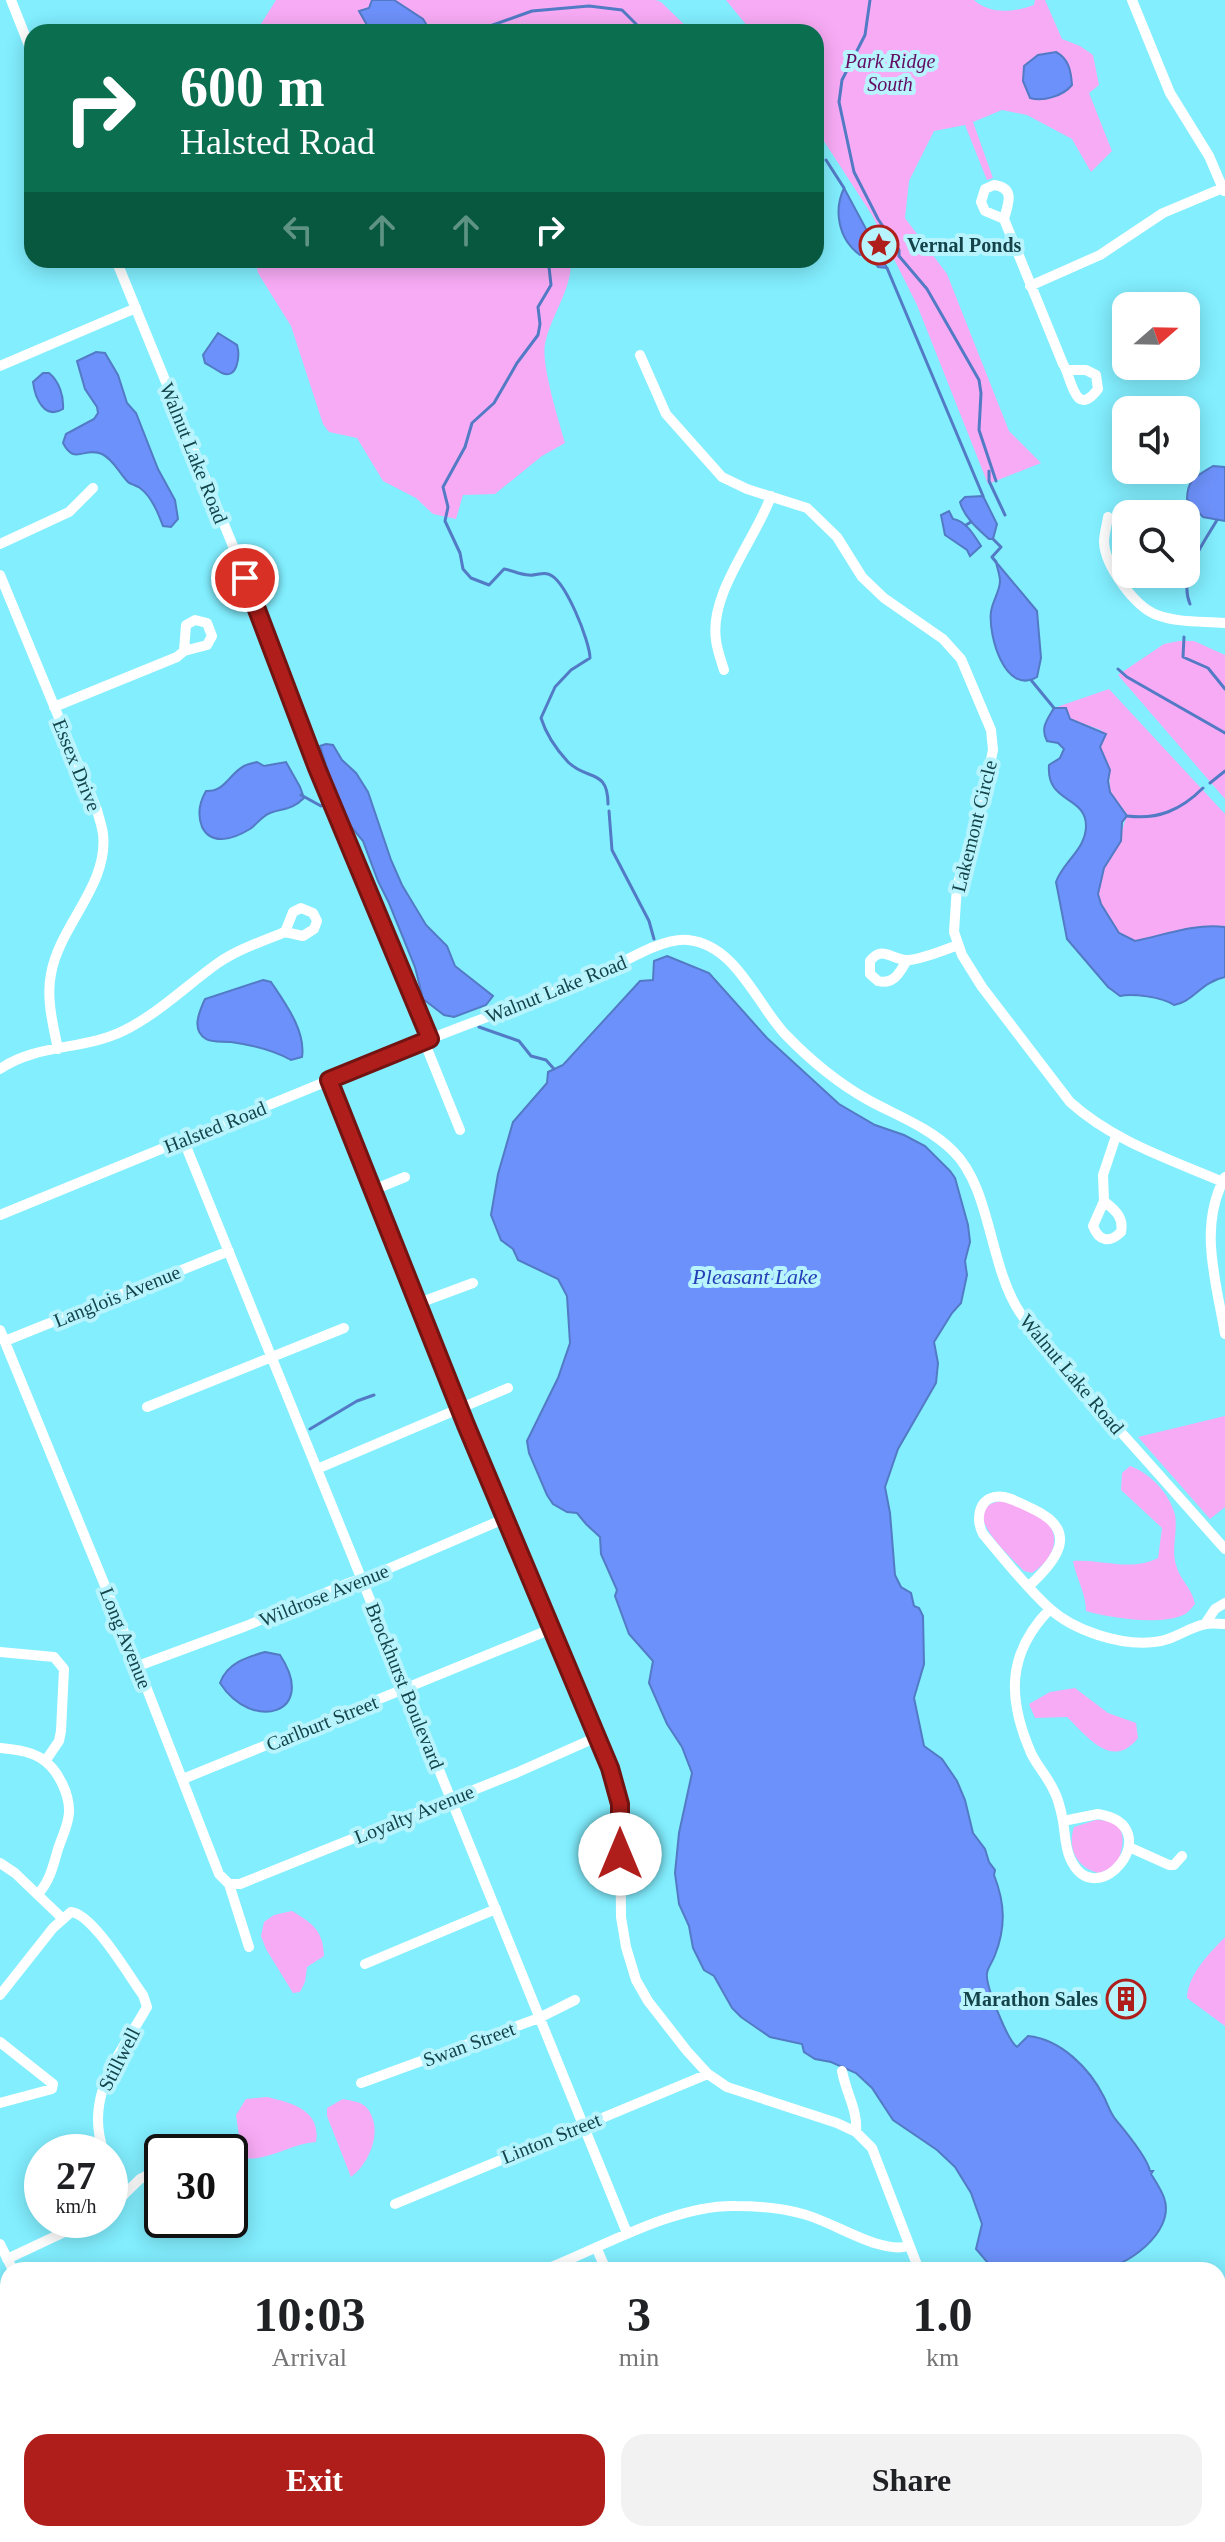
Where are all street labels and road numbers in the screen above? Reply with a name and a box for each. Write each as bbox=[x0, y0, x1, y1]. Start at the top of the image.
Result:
street label: Walnut Lake Road bbox=[156, 380, 232, 526]
street label: Essex Drive bbox=[49, 716, 105, 814]
street label: Lakemont Circle bbox=[947, 758, 1001, 894]
street label: Walnut Lake Road bbox=[483, 951, 629, 1027]
street label: Halsted Road bbox=[161, 1097, 269, 1157]
street label: Langlois Avenue bbox=[50, 1261, 184, 1332]
street label: Walnut Lake Road bbox=[1016, 1310, 1128, 1438]
street label: Wildrose Avenue bbox=[256, 1559, 392, 1631]
street label: Long Avenue bbox=[95, 1584, 156, 1692]
street label: Brockhurst Boulevard bbox=[362, 1600, 448, 1772]
street label: Carlburt Street bbox=[263, 1690, 381, 1755]
street label: Loyalty Avenue bbox=[351, 1780, 477, 1849]
street label: Swan Street bbox=[420, 2017, 518, 2071]
street label: Stillwell bbox=[94, 2023, 144, 2094]
street label: Linton Street bbox=[498, 2108, 604, 2168]

